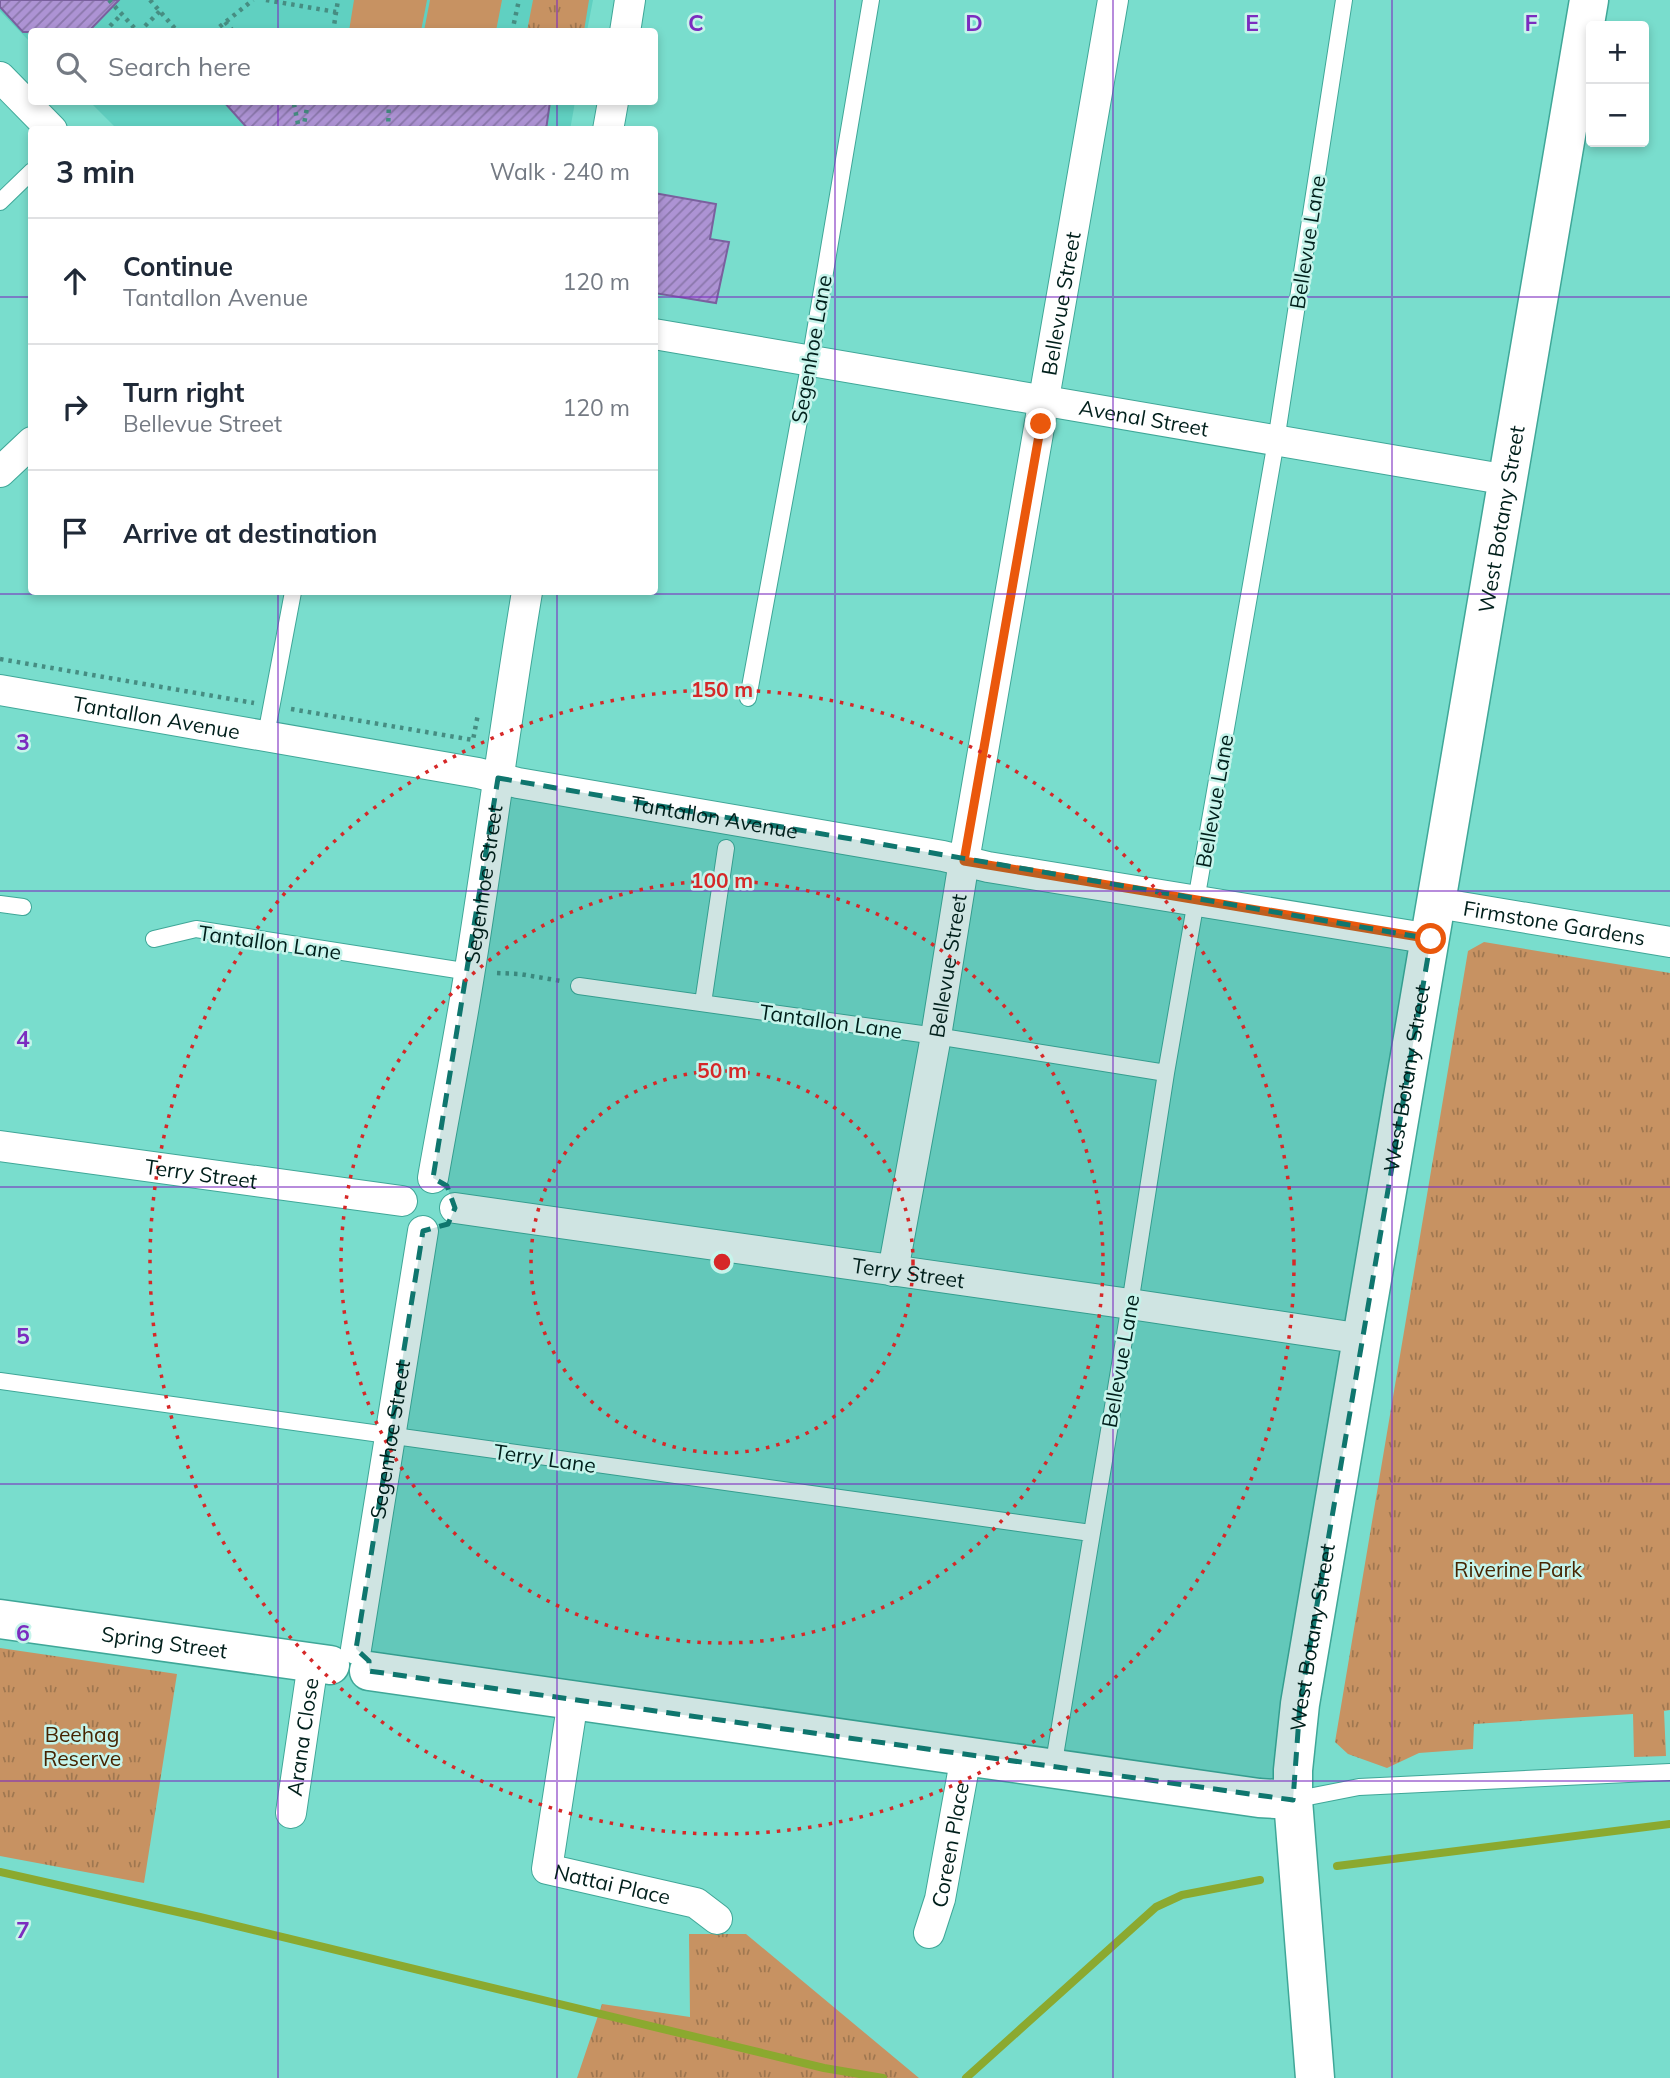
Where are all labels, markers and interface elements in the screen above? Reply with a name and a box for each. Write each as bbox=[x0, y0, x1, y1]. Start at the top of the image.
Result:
text: C bbox=[688, 8, 704, 37]
text: D bbox=[965, 8, 983, 37]
text: E bbox=[1245, 8, 1259, 37]
text: F bbox=[1524, 8, 1538, 37]
map controls bbox=[1586, 21, 1649, 147]
button: + bbox=[1586, 21, 1649, 84]
search box bbox=[28, 28, 658, 105]
icon: search bbox=[52, 48, 90, 86]
text: Search here bbox=[108, 50, 251, 83]
button: − bbox=[1586, 84, 1649, 147]
text: 3 min bbox=[56, 153, 135, 191]
text: Walk · 240 m bbox=[490, 157, 630, 186]
street label: Bellevue Lane bbox=[1284, 173, 1330, 311]
street label: Bellevue Street bbox=[1035, 230, 1086, 377]
text: Continue bbox=[123, 250, 233, 283]
icon: ahead bbox=[56, 262, 94, 300]
text: 120 m bbox=[562, 267, 630, 296]
street label: Segenhoe Lane bbox=[785, 273, 837, 425]
text: Tantallon Avenue bbox=[123, 283, 308, 312]
text: Turn right bbox=[123, 376, 244, 409]
icon: right bbox=[56, 388, 94, 426]
text: 120 m bbox=[562, 393, 630, 422]
street label: Avenal Street bbox=[1077, 394, 1211, 442]
route end bbox=[1025, 408, 1056, 439]
text: Bellevue Street bbox=[123, 409, 282, 438]
street label: West Botany Street bbox=[1472, 423, 1530, 615]
icon: arrive bbox=[56, 514, 94, 552]
text: Arrive at destination bbox=[123, 517, 378, 550]
text: 150 m bbox=[691, 676, 753, 702]
street label: Tantallon Avenue bbox=[71, 690, 242, 744]
text: 3 bbox=[16, 727, 30, 756]
street label: Bellevue Lane bbox=[1189, 732, 1239, 870]
street label: Tantallon Avenue bbox=[629, 790, 800, 844]
street label: Segenhoe Street bbox=[458, 803, 507, 966]
text: 100 m bbox=[691, 867, 753, 893]
street label: Bellevue Street bbox=[923, 892, 972, 1040]
street label: Firmstone Gardens bbox=[1462, 895, 1647, 951]
street label: Tantallon Lane bbox=[197, 919, 343, 965]
route start bbox=[1415, 923, 1446, 954]
street label: West Botany Street bbox=[1377, 982, 1435, 1174]
street label: Tantallon Lane bbox=[758, 998, 904, 1044]
text: 4 bbox=[16, 1024, 30, 1053]
text: 50 m bbox=[697, 1057, 747, 1083]
street label: Terry Street bbox=[143, 1153, 259, 1194]
centre of rings bbox=[710, 1250, 734, 1274]
street label: Terry Street bbox=[851, 1252, 966, 1293]
street label: Bellevue Lane bbox=[1095, 1292, 1145, 1430]
text: 5 bbox=[16, 1321, 30, 1350]
street label: Segenhoe Street bbox=[364, 1358, 415, 1521]
street label: Terry Lane bbox=[492, 1438, 598, 1478]
street label: West Botany Street bbox=[1284, 1541, 1340, 1732]
park label: Riverine Park bbox=[1454, 1556, 1582, 1582]
text: 6 bbox=[16, 1618, 30, 1647]
street label: Spring Street bbox=[100, 1620, 229, 1664]
street label: Arana Close bbox=[281, 1676, 324, 1798]
park label: Beehag Reserve bbox=[43, 1721, 121, 1771]
street label: Coreen Place bbox=[925, 1780, 974, 1911]
street label: Nattai Place bbox=[552, 1858, 673, 1910]
text: 7 bbox=[16, 1915, 30, 1944]

